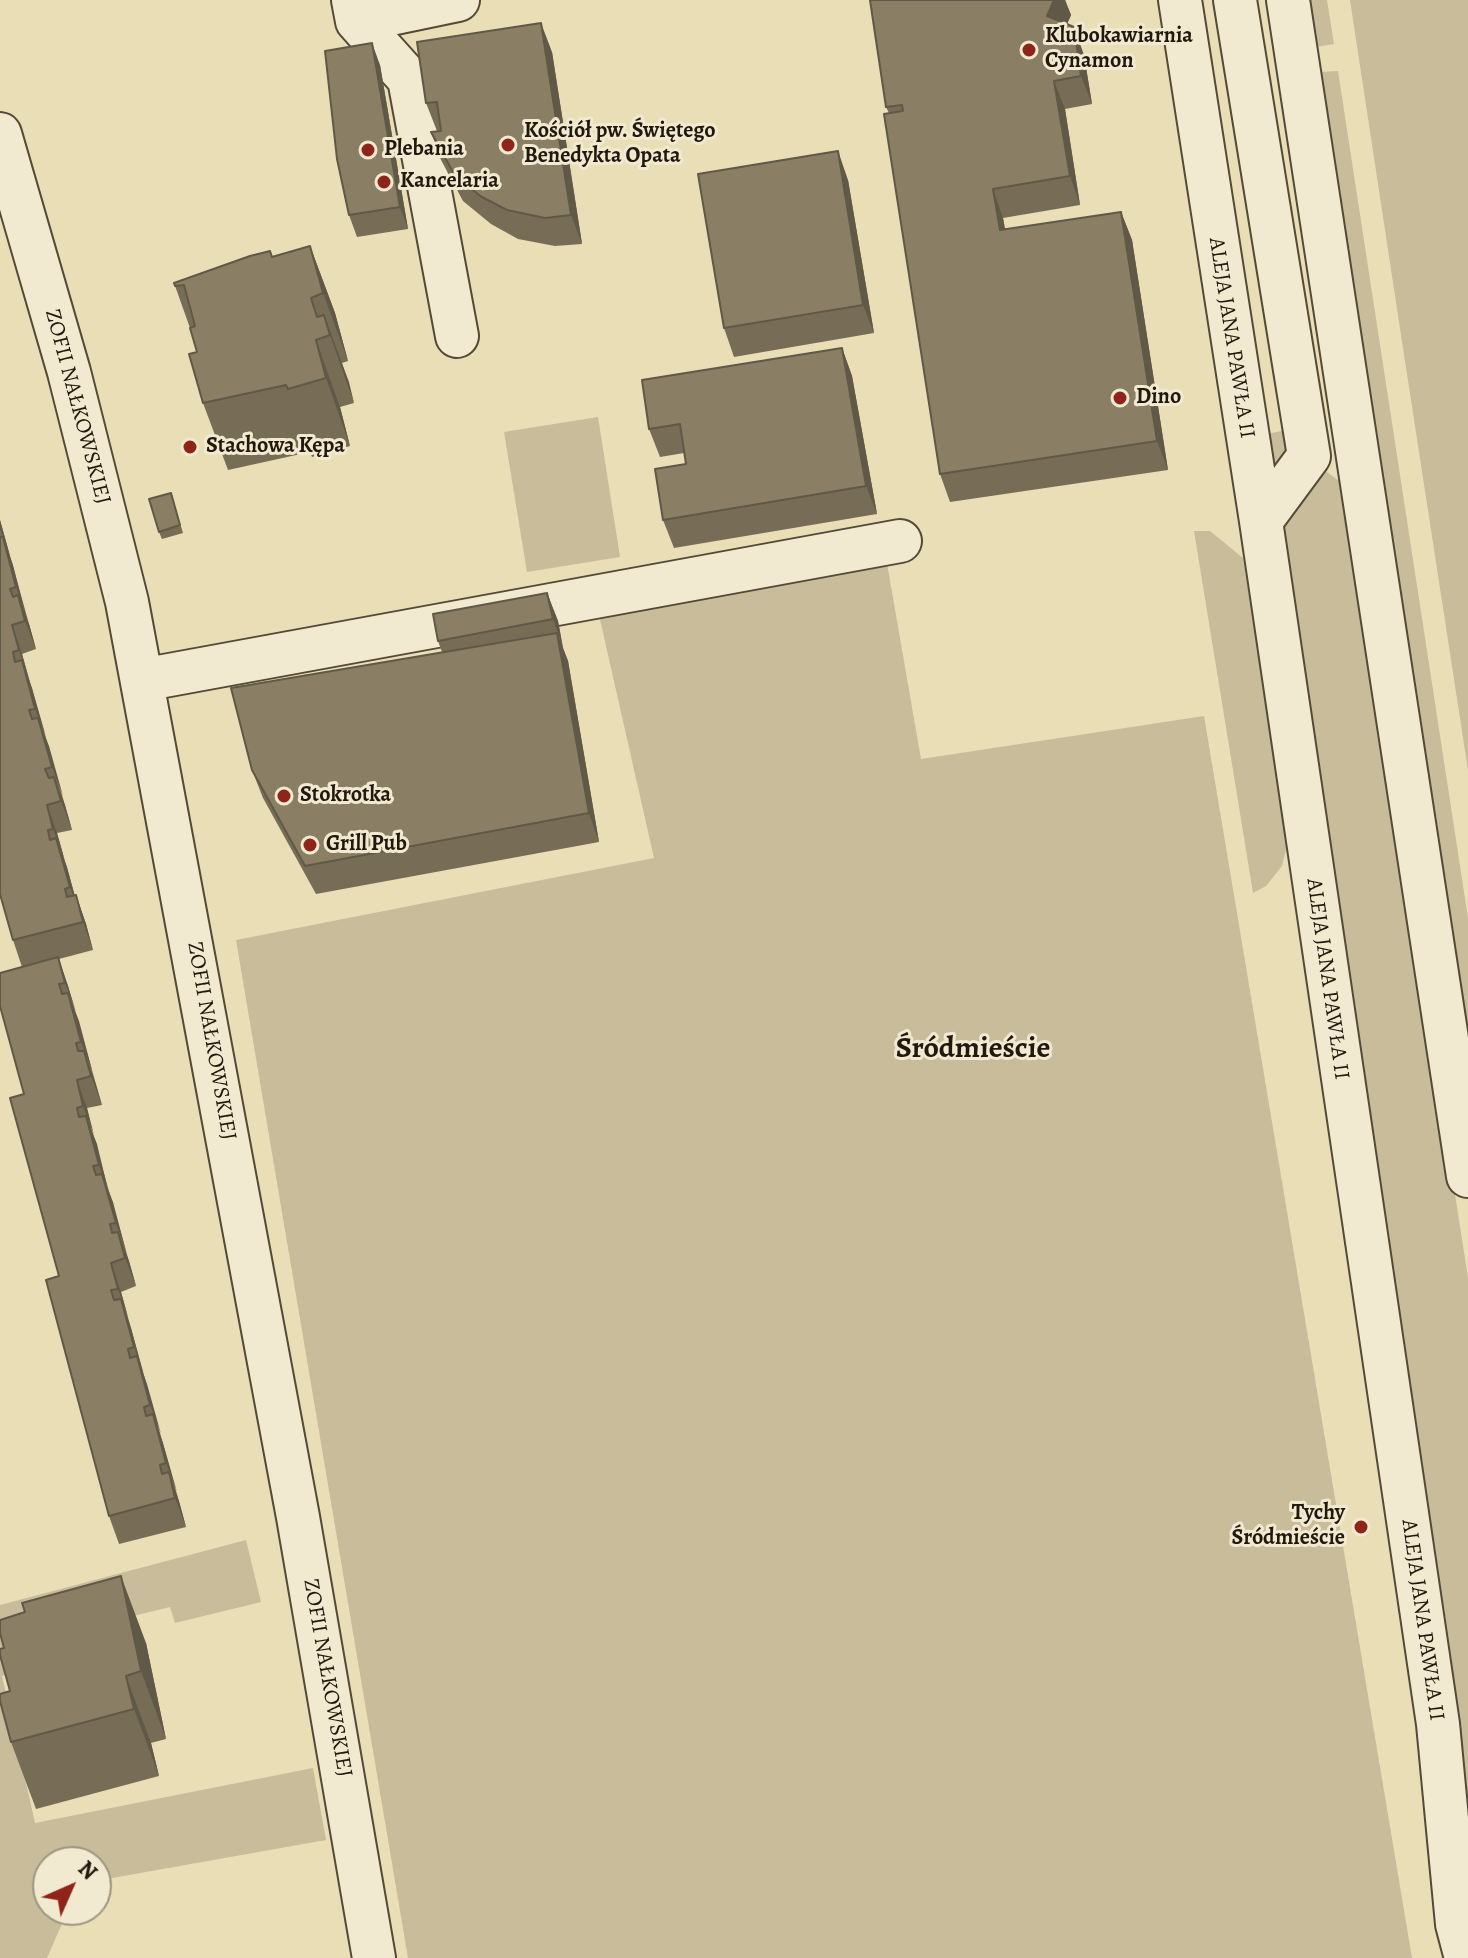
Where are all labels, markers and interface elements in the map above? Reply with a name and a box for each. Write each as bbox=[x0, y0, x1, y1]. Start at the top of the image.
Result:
place label: Klubokawiarnia Cynamon bbox=[1045, 24, 1193, 76]
marker: Klubokawiarnia Cynamon bbox=[1020, 41, 1038, 59]
place label: Kościół pw. Świętego Benedykta Opata bbox=[524, 119, 716, 170]
marker: Kościół pw. Świętego Benedykta Opata bbox=[499, 136, 517, 154]
place label: Plebania bbox=[384, 137, 464, 163]
marker: Plebania bbox=[359, 141, 377, 159]
place label: Kancelaria bbox=[400, 169, 499, 195]
marker: Kancelaria bbox=[375, 173, 393, 191]
street label: ALEJA JANA PAWŁA II bbox=[1202, 236, 1260, 440]
street label: ZOFII NAŁKOWSKIEJ bbox=[38, 306, 116, 508]
place label: Dino bbox=[1136, 385, 1181, 411]
marker: Dino bbox=[1111, 389, 1129, 407]
place label: Stachowa Kępa bbox=[206, 434, 345, 460]
marker: Stachowa Kępa bbox=[181, 438, 199, 456]
place label: Stokrotka bbox=[300, 783, 391, 809]
marker: Stokrotka bbox=[275, 787, 293, 805]
place label: Grill Pub bbox=[326, 832, 407, 858]
marker: Grill Pub bbox=[301, 836, 319, 854]
street label: ALEJA JANA PAWŁA II bbox=[1300, 877, 1354, 1081]
street label: ZOFII NAŁKOWSKIEJ bbox=[181, 940, 241, 1142]
district label: Śródmieście bbox=[896, 1032, 1050, 1068]
place label: Tychy Śródmieście bbox=[1232, 1501, 1345, 1552]
marker: Tychy Śródmieście bbox=[1352, 1518, 1370, 1536]
street label: ALEJA JANA PAWŁA II bbox=[1395, 1518, 1449, 1722]
street label: ZOFII NAŁKOWSKIEJ bbox=[297, 1577, 357, 1779]
north arrow bbox=[32, 1846, 112, 1926]
text: N bbox=[71, 1854, 104, 1887]

